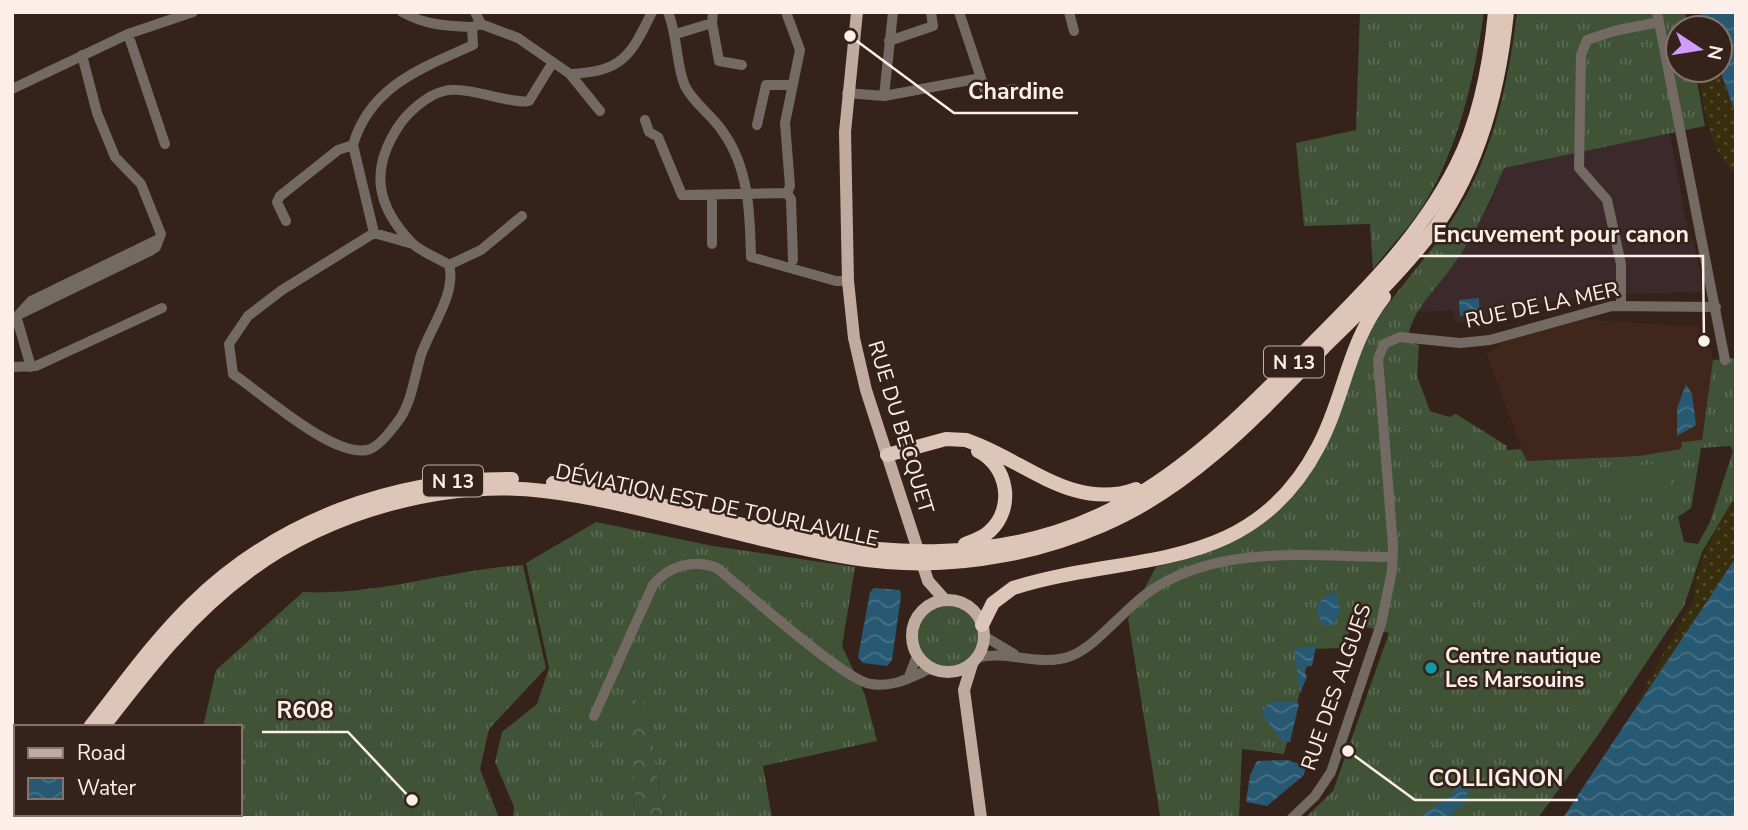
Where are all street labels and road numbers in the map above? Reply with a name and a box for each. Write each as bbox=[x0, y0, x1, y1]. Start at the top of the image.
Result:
street label: RUE DE LA MER bbox=[1463, 275, 1621, 335]
street label: RUE DU BECQUET bbox=[861, 337, 941, 517]
road number: N 13 bbox=[1264, 346, 1324, 378]
street label: DÉVIATION EST DE TOURLAVILLE bbox=[553, 457, 881, 553]
road number: N 13 bbox=[423, 466, 483, 496]
street label: RUE DES ALGUES bbox=[1294, 600, 1378, 774]

